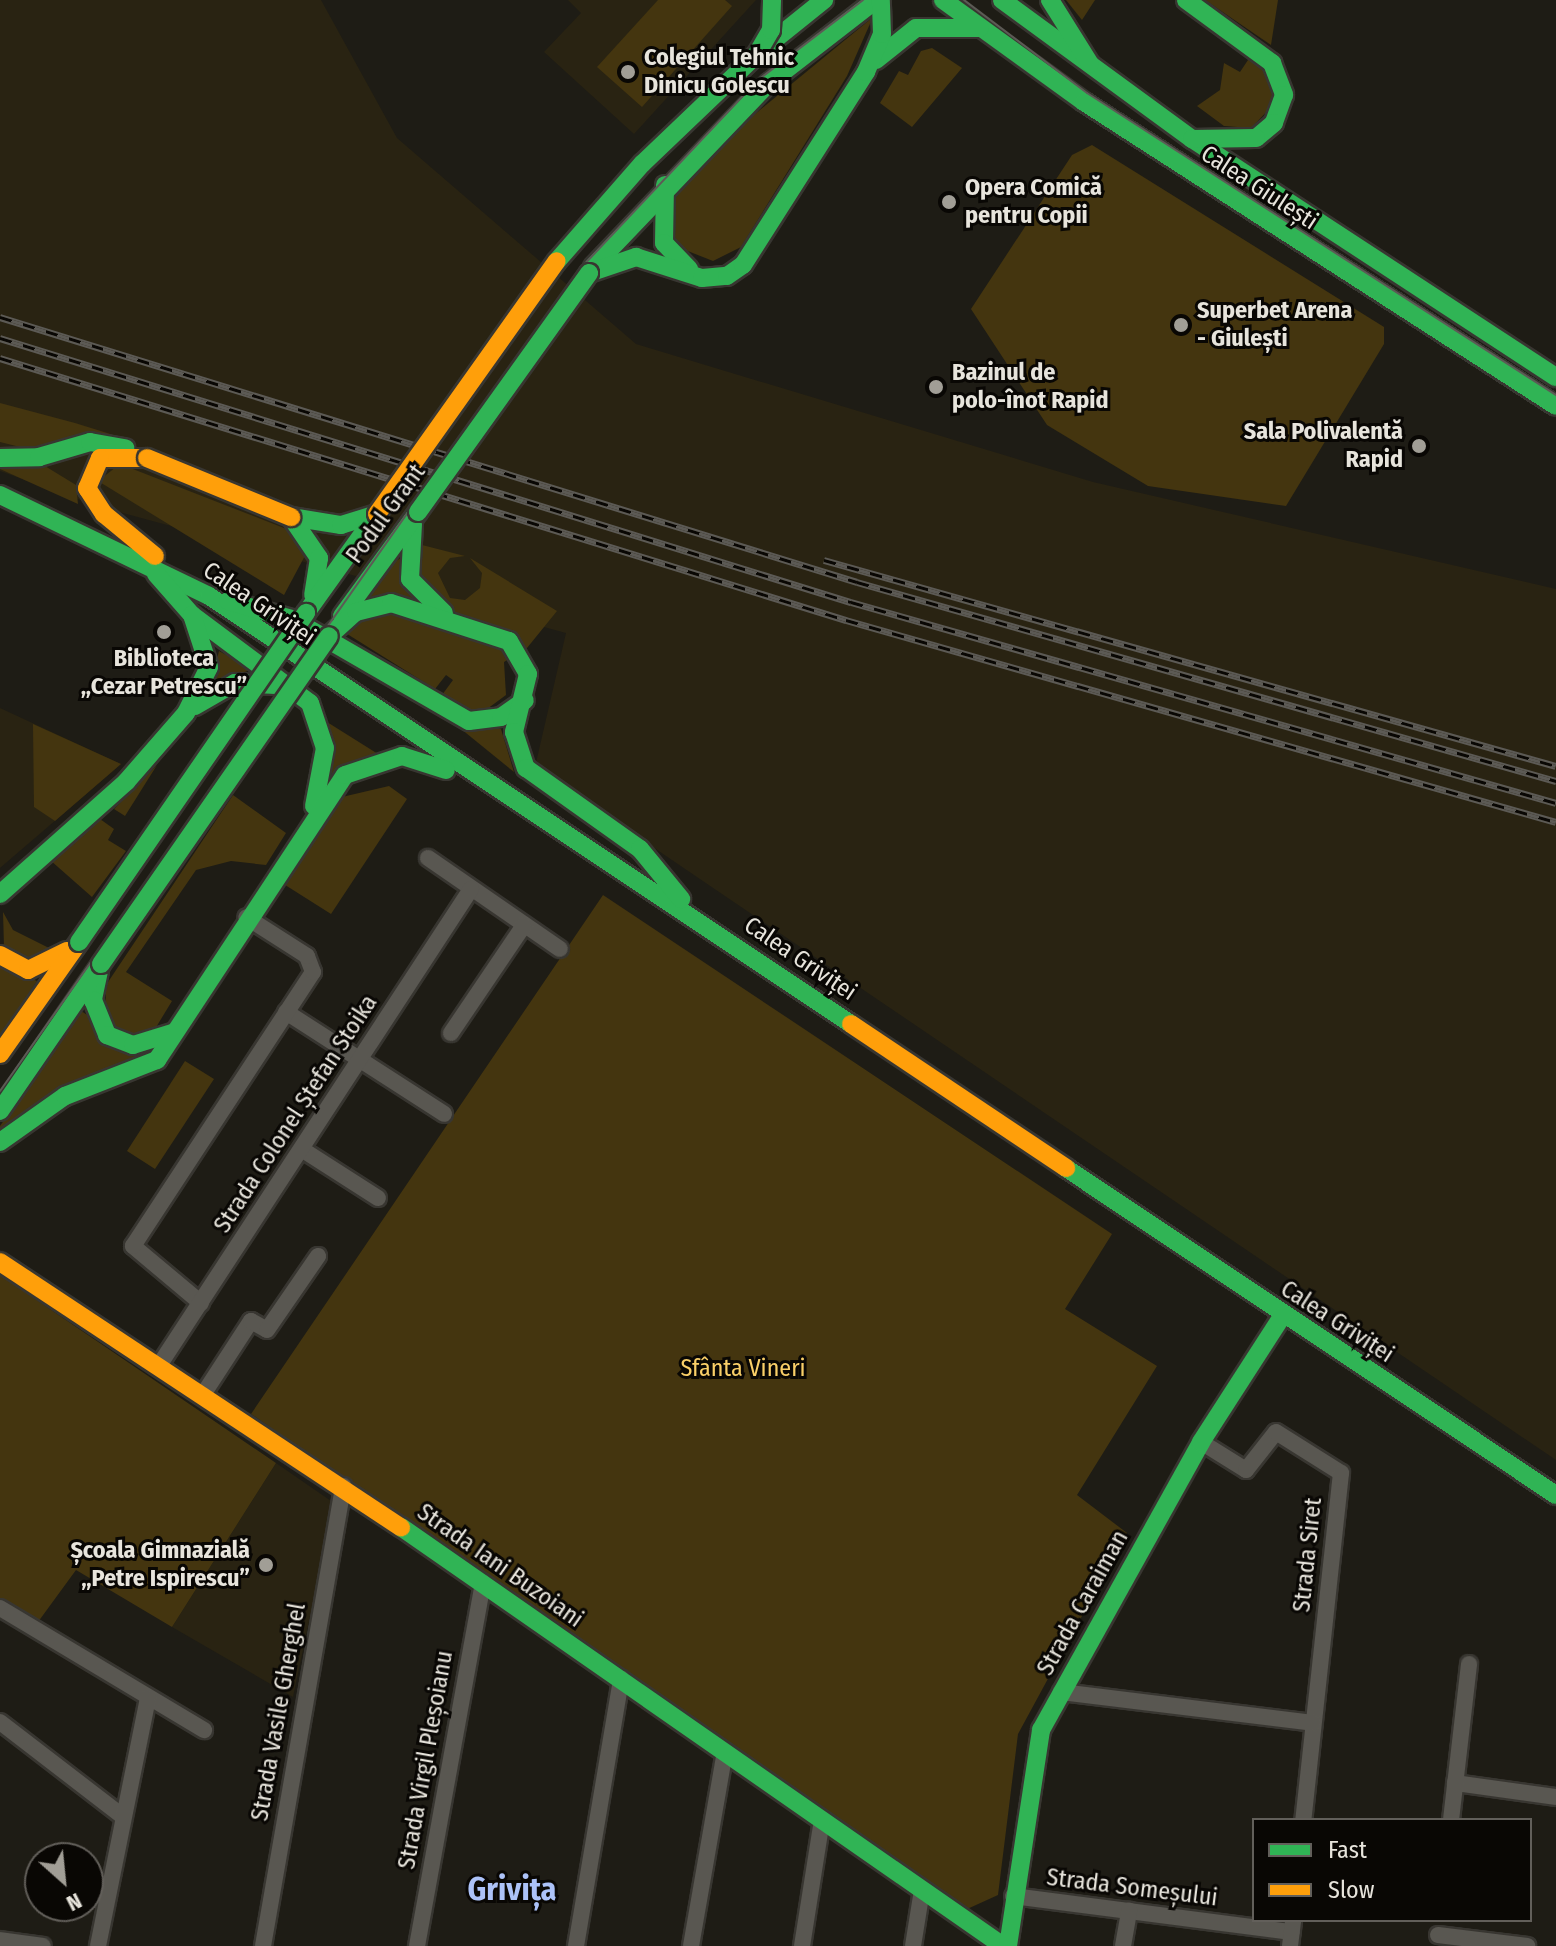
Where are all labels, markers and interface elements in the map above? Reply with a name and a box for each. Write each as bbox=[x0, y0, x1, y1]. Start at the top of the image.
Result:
place label: Colegiul Tehnic Dinicu Golescu bbox=[644, 44, 794, 100]
marker: Colegiul Tehnic Dinicu Golescu bbox=[619, 63, 637, 81]
street label: Calea Giulești bbox=[1195, 140, 1323, 236]
place label: Opera Comică pentru Copii bbox=[965, 174, 1102, 230]
marker: Opera Comică pentru Copii bbox=[940, 193, 958, 211]
place label: Superbet Arena - Giulești bbox=[1197, 297, 1352, 353]
marker: Superbet Arena - Giulești bbox=[1172, 316, 1190, 334]
place label: Bazinul de polo-înot Rapid bbox=[952, 359, 1109, 415]
marker: Bazinul de polo-înot Rapid bbox=[927, 378, 945, 396]
place label: Sala Polivalentă Rapid bbox=[1244, 418, 1403, 474]
marker: Sala Polivalentă Rapid bbox=[1410, 437, 1428, 455]
street label: Podul Grant bbox=[340, 459, 432, 569]
street label: Calea Griviței bbox=[197, 556, 321, 652]
marker: Biblioteca „Cezar Petrescu” bbox=[155, 623, 173, 641]
place label: Biblioteca „Cezar Petrescu” bbox=[81, 645, 247, 701]
street label: Calea Griviței bbox=[738, 911, 862, 1007]
street label: Strada Colonel Ștefan Stoika bbox=[208, 990, 384, 1238]
street label: Calea Griviței bbox=[1275, 1275, 1399, 1369]
park label: Sfânta Vineri bbox=[680, 1355, 806, 1383]
street label: Strada Siret bbox=[1288, 1496, 1328, 1614]
street label: Strada Iani Buzoiani bbox=[411, 1498, 589, 1634]
street label: Strada Caraiman bbox=[1031, 1525, 1135, 1681]
place label: Școala Gimnazială „Petre Ispirescu” bbox=[70, 1537, 250, 1593]
marker: Școala Gimnazială „Petre Ispirescu” bbox=[257, 1556, 275, 1574]
street label: Strada Vasile Gherghel bbox=[246, 1601, 312, 1823]
street label: Strada Virgil Pleșoianu bbox=[393, 1649, 459, 1871]
legend bbox=[1252, 1818, 1532, 1922]
text: Fast bbox=[1328, 1836, 1367, 1864]
north arrow bbox=[24, 1842, 104, 1922]
street label: Strada Someșului bbox=[1045, 1863, 1219, 1913]
district label: Grivița bbox=[467, 1870, 557, 1908]
text: Slow bbox=[1328, 1876, 1374, 1904]
text: N bbox=[62, 1887, 86, 1917]

